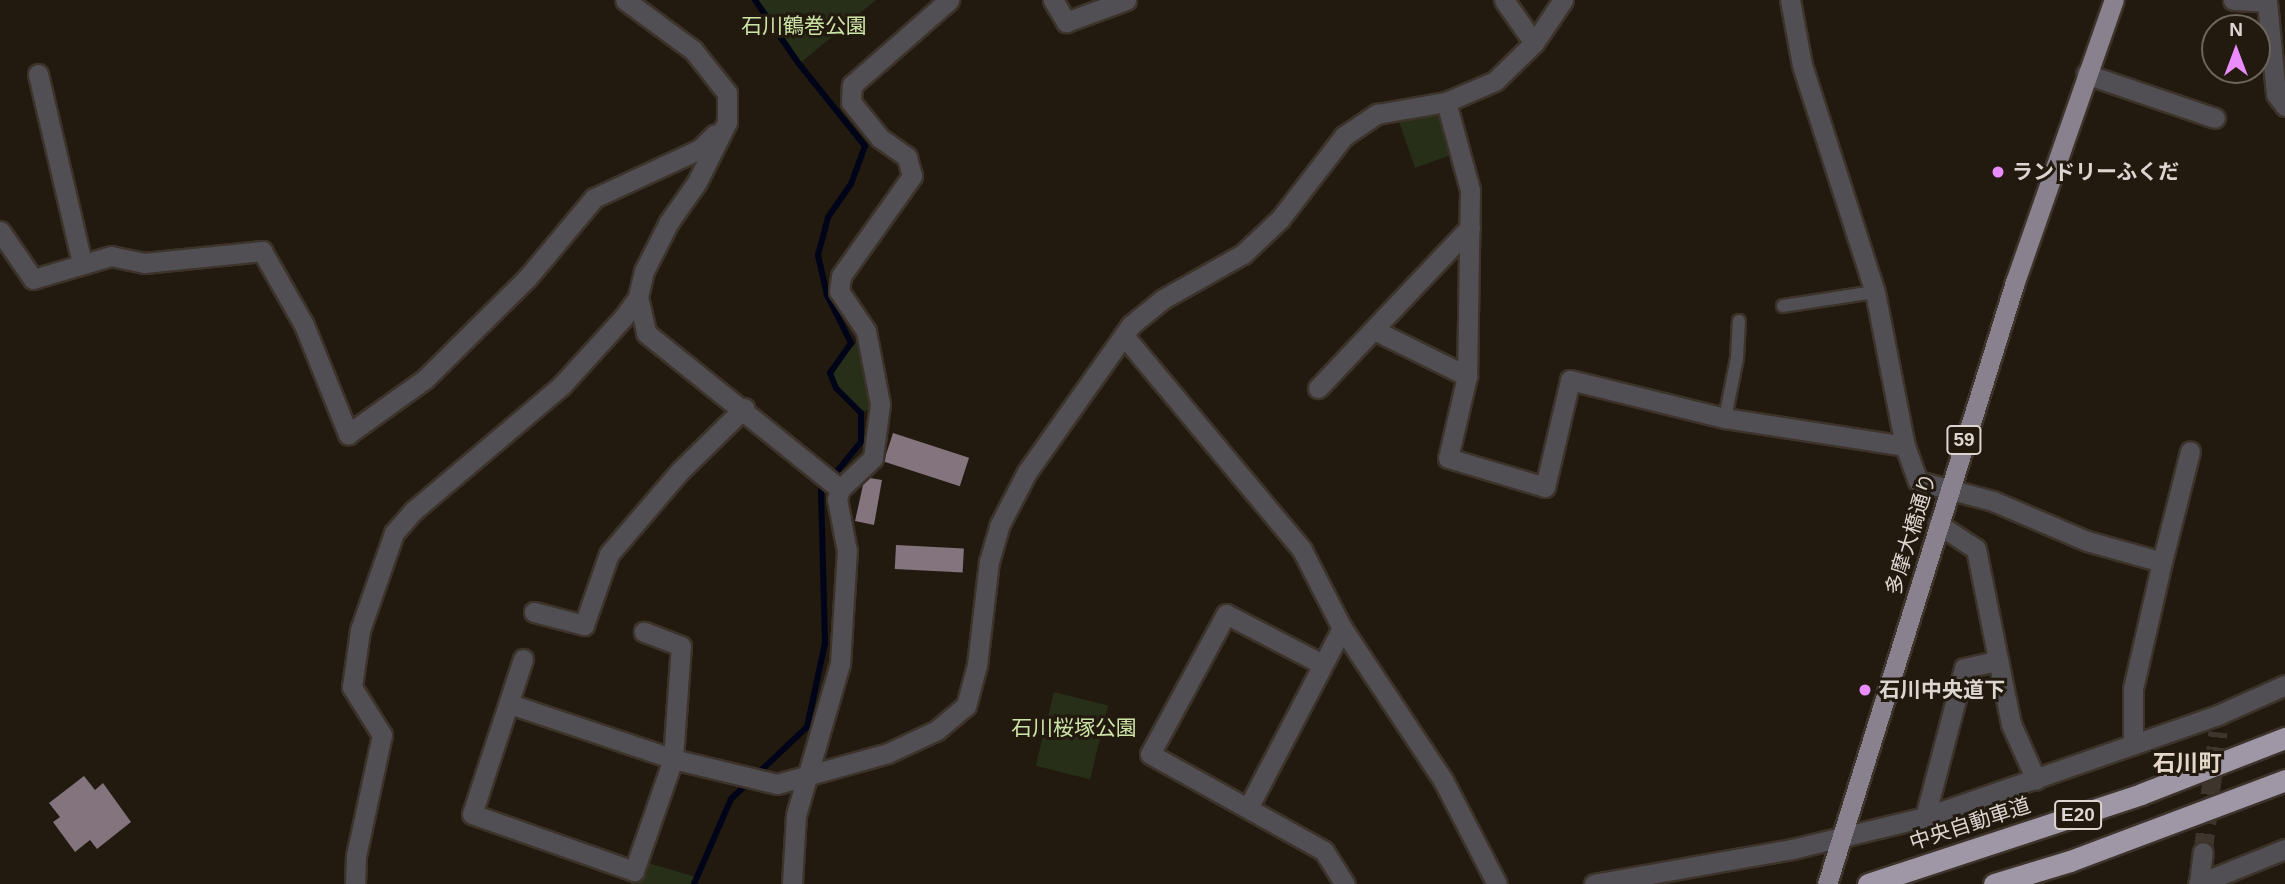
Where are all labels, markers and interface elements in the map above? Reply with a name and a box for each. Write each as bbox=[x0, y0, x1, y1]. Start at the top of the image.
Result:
park label: 石川鶴巻公園 bbox=[741, 13, 867, 39]
north arrow bbox=[2201, 14, 2271, 84]
text: N bbox=[2229, 19, 2243, 40]
place label: ランドリーふくだ bbox=[2012, 159, 2180, 185]
marker: ランドリーふくだ bbox=[1990, 164, 2006, 180]
road number: 59 bbox=[1945, 424, 1983, 456]
street label: 多摩大橋通り bbox=[1881, 470, 1941, 598]
place label: 石川中央道下 bbox=[1879, 677, 2005, 703]
marker: 石川中央道下 bbox=[1857, 682, 1873, 698]
park label: 石川桜塚公園 bbox=[1011, 715, 1137, 741]
district label: 石川町 bbox=[2153, 749, 2221, 777]
street label: 中央自動車道 bbox=[1906, 793, 2034, 855]
road number: E20 bbox=[2054, 800, 2102, 830]

